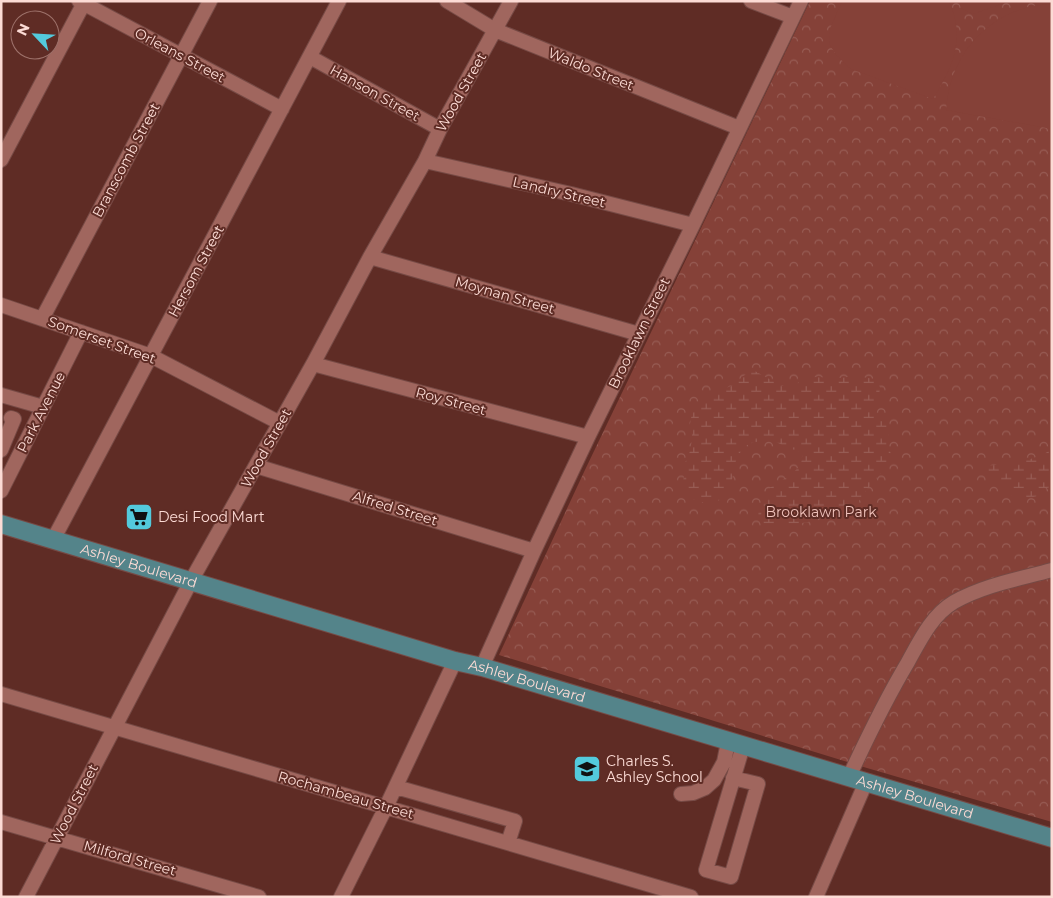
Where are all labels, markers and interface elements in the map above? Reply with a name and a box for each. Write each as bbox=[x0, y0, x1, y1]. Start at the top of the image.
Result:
north arrow bbox=[10, 10, 60, 60]
text: N bbox=[13, 21, 34, 38]
street label: Orleans Street bbox=[132, 24, 229, 87]
street label: Waldo Street bbox=[545, 44, 637, 95]
street label: Wood Street bbox=[432, 49, 490, 135]
street label: Hanson Street bbox=[327, 61, 423, 125]
street label: Branscomb Street bbox=[88, 99, 164, 220]
street label: Landry Street bbox=[511, 173, 607, 211]
street label: Hersom Street bbox=[164, 222, 228, 320]
street label: Moynan Street bbox=[453, 272, 557, 318]
street label: Brooklawn Street bbox=[604, 274, 674, 392]
street label: Somerset Street bbox=[46, 312, 159, 368]
street label: Park Avenue bbox=[13, 368, 69, 456]
street label: Roy Street bbox=[414, 383, 489, 419]
street label: Wood Street bbox=[237, 405, 295, 491]
street label: Alfred Street bbox=[350, 487, 440, 530]
supermarket icon: Desi Food Mart bbox=[124, 502, 154, 532]
park label: Brooklawn Park bbox=[765, 503, 877, 521]
place label: Desi Food Mart bbox=[158, 508, 265, 526]
street label: Ashley Boulevard bbox=[78, 539, 199, 592]
street label: Ashley Boulevard bbox=[467, 655, 588, 707]
place label: Charles S. Ashley School bbox=[606, 752, 703, 786]
school or university icon: Charles S. Ashley School bbox=[572, 754, 602, 784]
street label: Wood Street bbox=[46, 761, 102, 847]
street label: Rochambeau Street bbox=[276, 767, 416, 823]
street label: Ashley Boulevard bbox=[854, 771, 976, 823]
street label: Milford Street bbox=[82, 836, 179, 880]

